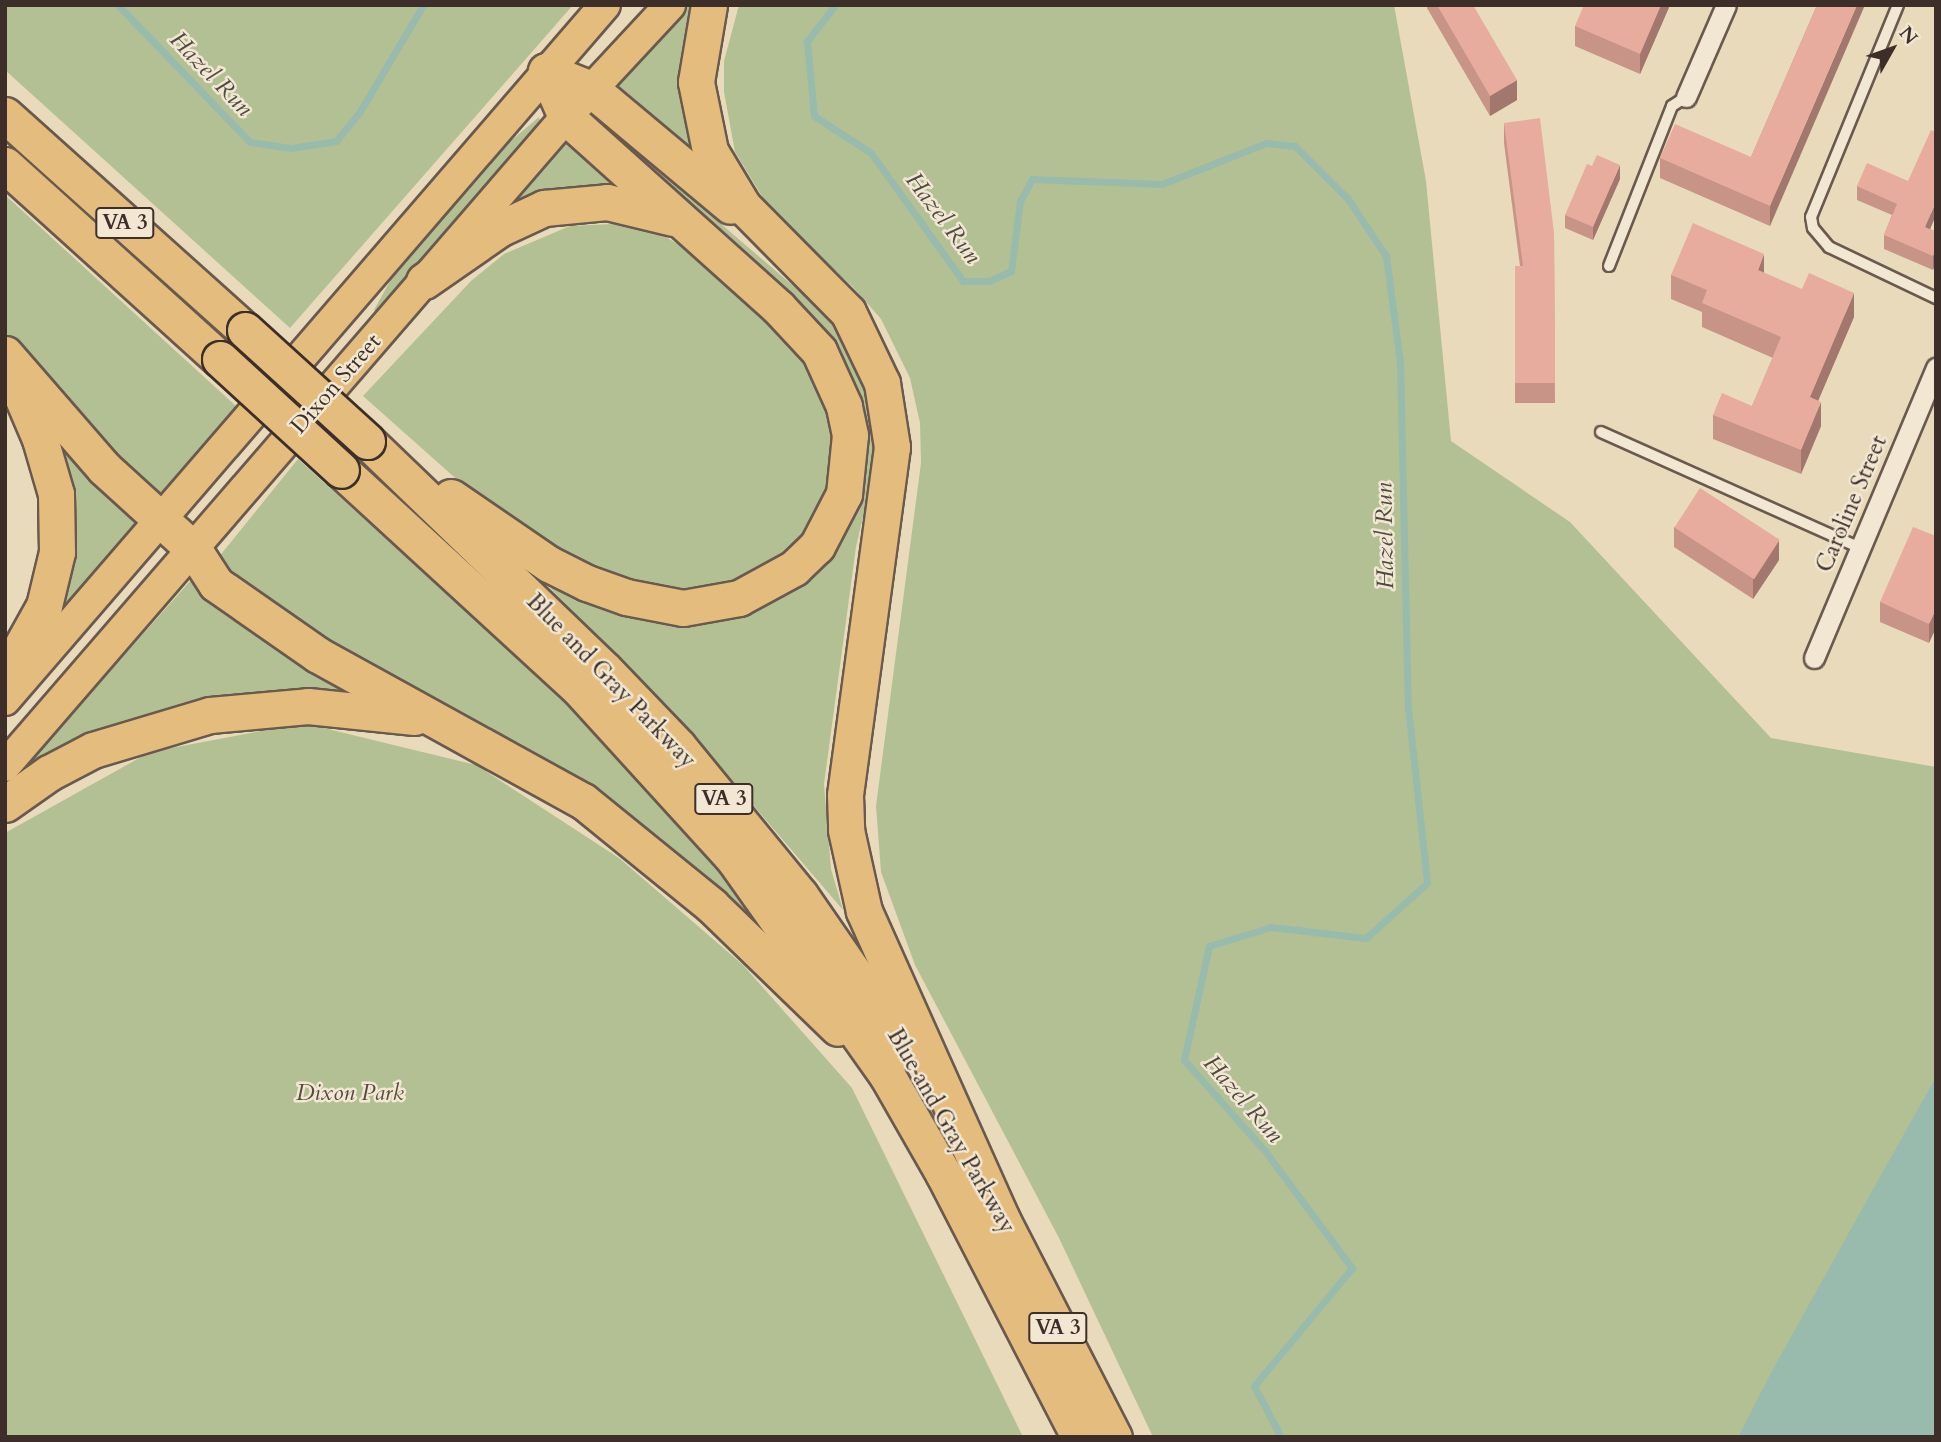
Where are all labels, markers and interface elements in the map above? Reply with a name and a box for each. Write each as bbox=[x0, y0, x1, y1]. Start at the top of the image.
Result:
north arrow bbox=[1857, 14, 1927, 84]
text: N bbox=[1893, 21, 1923, 50]
water label: Hazel Run bbox=[164, 26, 258, 122]
water label: Hazel Run bbox=[899, 167, 987, 269]
road number: VA 3 bbox=[95, 206, 155, 241]
street label: Dixon Street bbox=[285, 328, 387, 440]
street label: Caroline Street bbox=[1811, 432, 1893, 576]
water label: Hazel Run bbox=[1370, 482, 1400, 590]
street label: Blue and Gray Parkway bbox=[521, 588, 701, 774]
road number: VA 3 bbox=[694, 782, 754, 816]
street label: Blue and Gray Parkway bbox=[881, 1024, 1021, 1238]
water label: Hazel Run bbox=[1197, 1049, 1289, 1149]
park label: Dixon Park bbox=[296, 1079, 404, 1107]
road number: VA 3 bbox=[1028, 1310, 1088, 1346]

